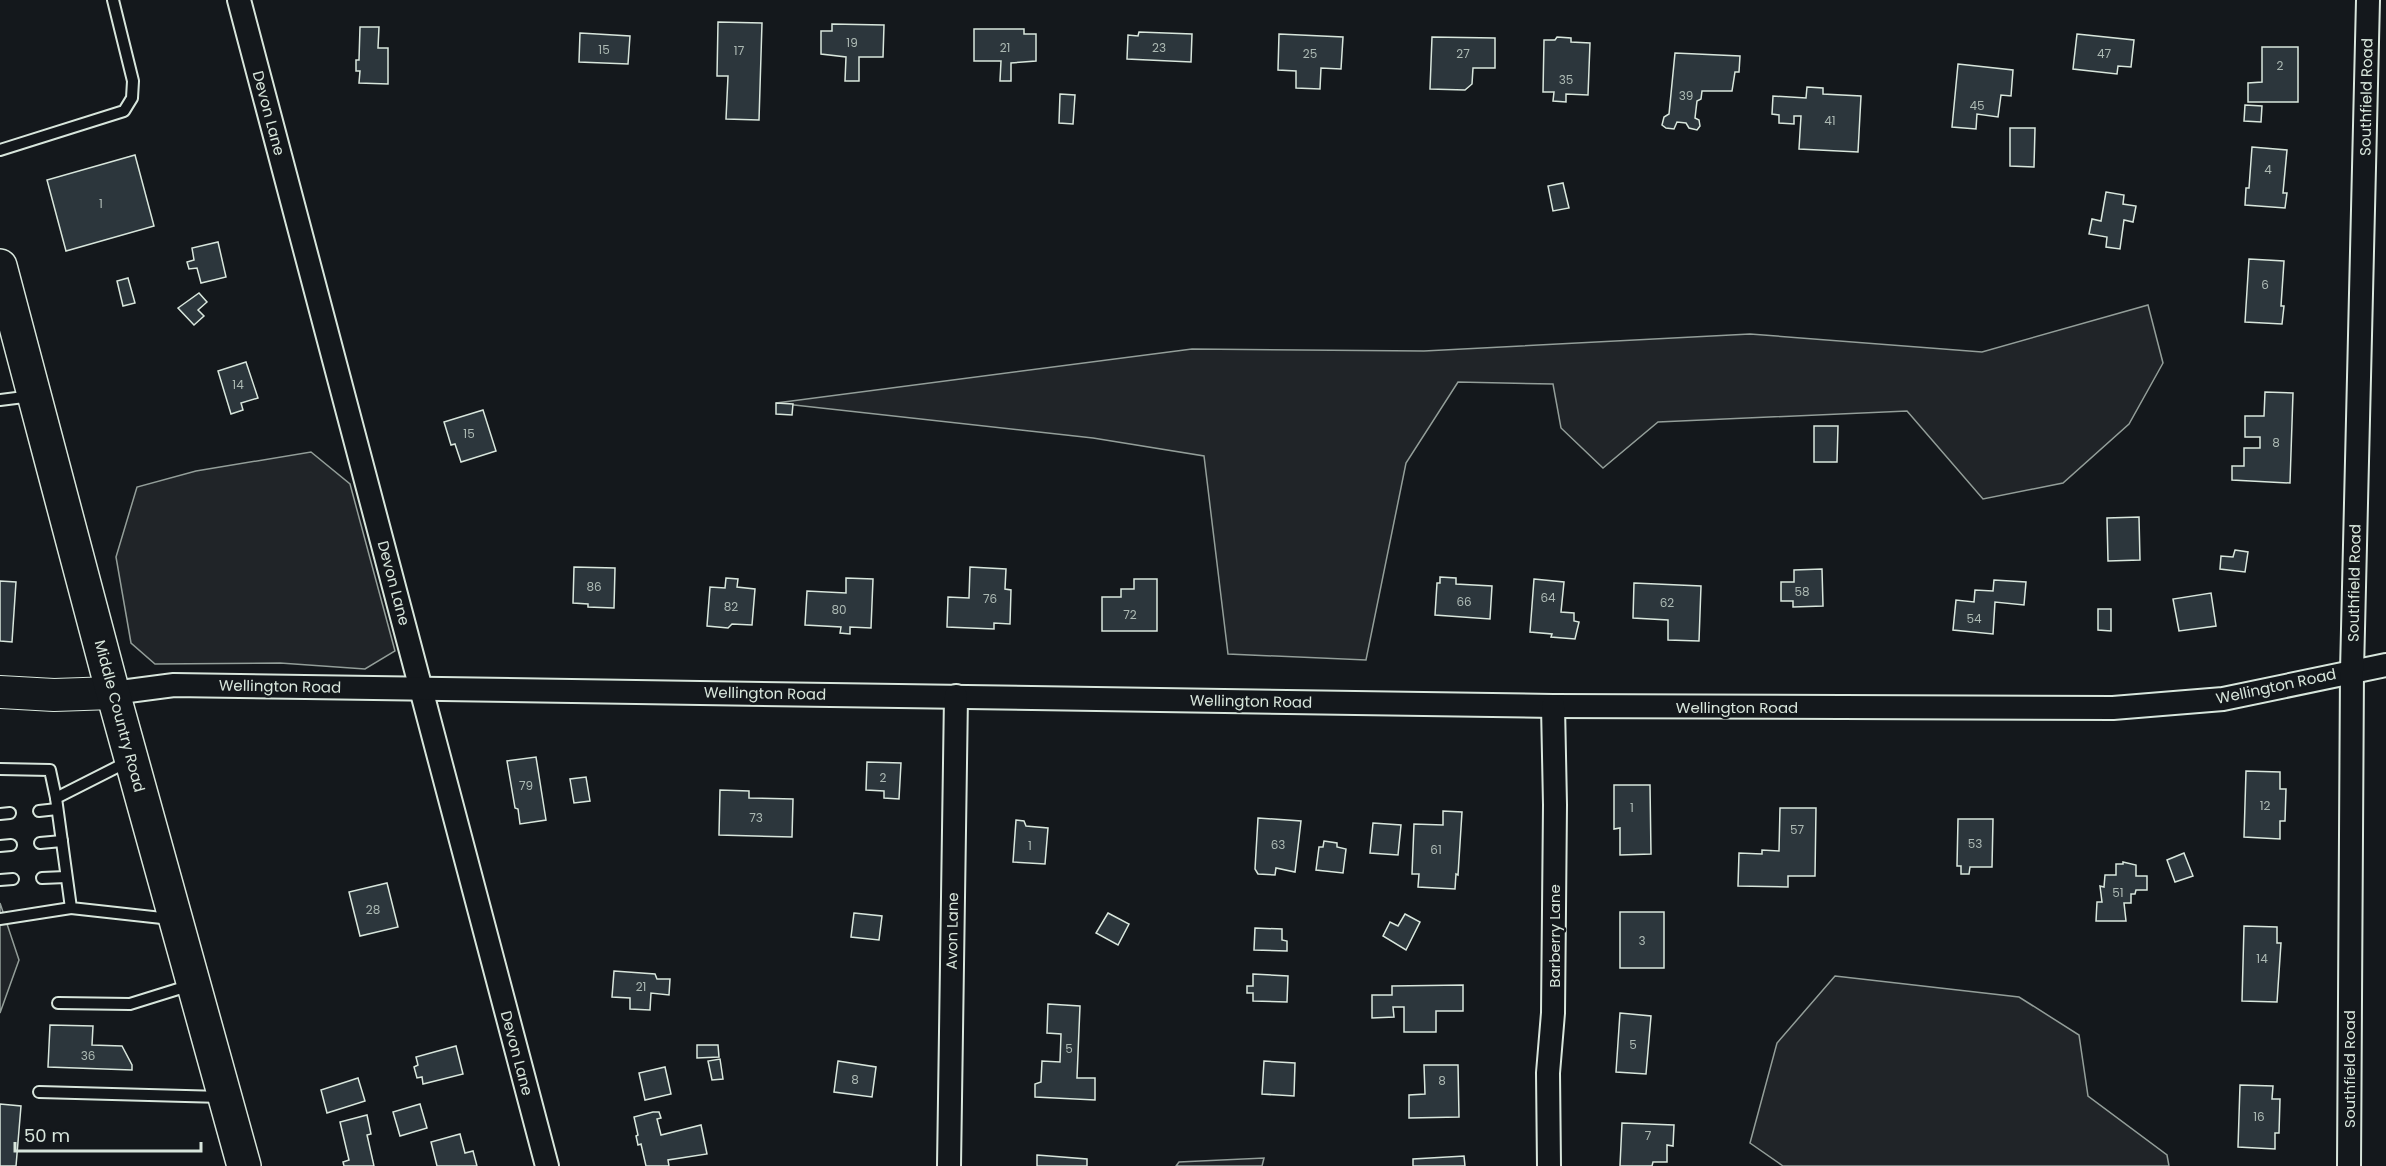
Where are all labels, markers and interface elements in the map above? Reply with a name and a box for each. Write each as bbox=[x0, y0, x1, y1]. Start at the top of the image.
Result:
house number: 19 bbox=[846, 34, 858, 51]
street label: Southfield Road bbox=[2354, 38, 2378, 156]
house number: 21 bbox=[1000, 39, 1010, 56]
house number: 23 bbox=[1152, 39, 1166, 56]
house number: 15 bbox=[598, 41, 610, 58]
house number: 17 bbox=[734, 42, 745, 59]
house number: 25 bbox=[1303, 45, 1317, 62]
house number: 27 bbox=[1456, 45, 1470, 62]
house number: 47 bbox=[2097, 45, 2111, 62]
house number: 2 bbox=[2277, 57, 2284, 74]
street label: Devon Lane bbox=[248, 68, 290, 158]
house number: 35 bbox=[1559, 71, 1573, 88]
house number: 39 bbox=[1679, 87, 1693, 104]
house number: 45 bbox=[1969, 97, 1985, 114]
house number: 41 bbox=[1824, 112, 1836, 129]
house number: 4 bbox=[2264, 161, 2272, 178]
house number: 1 bbox=[99, 195, 103, 212]
house number: 6 bbox=[2261, 276, 2269, 293]
house number: 14 bbox=[232, 376, 244, 393]
house number: 15 bbox=[463, 425, 475, 442]
house number: 8 bbox=[2272, 434, 2280, 451]
street label: Southfield Road bbox=[2342, 524, 2366, 642]
street label: Devon Lane bbox=[373, 538, 415, 628]
house number: 86 bbox=[586, 578, 602, 595]
house number: 58 bbox=[1794, 583, 1810, 600]
house number: 64 bbox=[1540, 589, 1556, 606]
house number: 76 bbox=[983, 590, 997, 607]
house number: 66 bbox=[1456, 593, 1472, 610]
house number: 62 bbox=[1660, 594, 1674, 611]
house number: 82 bbox=[724, 598, 738, 615]
house number: 80 bbox=[831, 601, 847, 618]
house number: 72 bbox=[1123, 606, 1137, 623]
house number: 54 bbox=[1966, 610, 1982, 627]
street label: Middle Country Road bbox=[90, 638, 150, 794]
street label: Wellington Road bbox=[2214, 663, 2338, 709]
street label: Wellington Road bbox=[219, 674, 341, 698]
street label: Wellington Road bbox=[704, 681, 826, 705]
street label: Wellington Road bbox=[1190, 689, 1312, 713]
street label: Wellington Road bbox=[1676, 697, 1798, 718]
house number: 2 bbox=[880, 769, 887, 786]
house number: 79 bbox=[519, 777, 533, 794]
house number: 12 bbox=[2260, 797, 2270, 814]
house number: 1 bbox=[1630, 799, 1634, 816]
house number: 73 bbox=[749, 809, 763, 826]
house number: 57 bbox=[1790, 821, 1804, 838]
house number: 53 bbox=[1968, 835, 1982, 852]
house number: 63 bbox=[1271, 836, 1285, 853]
house number: 1 bbox=[1028, 837, 1032, 854]
house number: 61 bbox=[1430, 841, 1442, 858]
street label: Barberry Lane bbox=[1544, 884, 1565, 988]
house number: 51 bbox=[2112, 884, 2124, 901]
street label: Avon Lane bbox=[941, 892, 963, 970]
house number: 28 bbox=[366, 901, 380, 918]
house number: 3 bbox=[1638, 932, 1646, 949]
house number: 14 bbox=[2256, 950, 2268, 967]
house number: 21 bbox=[636, 978, 646, 995]
street label: Devon Lane bbox=[496, 1008, 538, 1098]
street label: Southfield Road bbox=[2339, 1010, 2360, 1128]
house number: 5 bbox=[1629, 1036, 1637, 1053]
house number: 5 bbox=[1065, 1040, 1073, 1057]
house number: 36 bbox=[81, 1047, 95, 1064]
house number: 8 bbox=[851, 1071, 859, 1088]
house number: 8 bbox=[1438, 1072, 1446, 1089]
house number: 16 bbox=[2253, 1108, 2265, 1125]
scale bar bbox=[15, 1115, 201, 1153]
text: 50 m bbox=[24, 1123, 70, 1148]
house number: 7 bbox=[1645, 1127, 1652, 1144]

